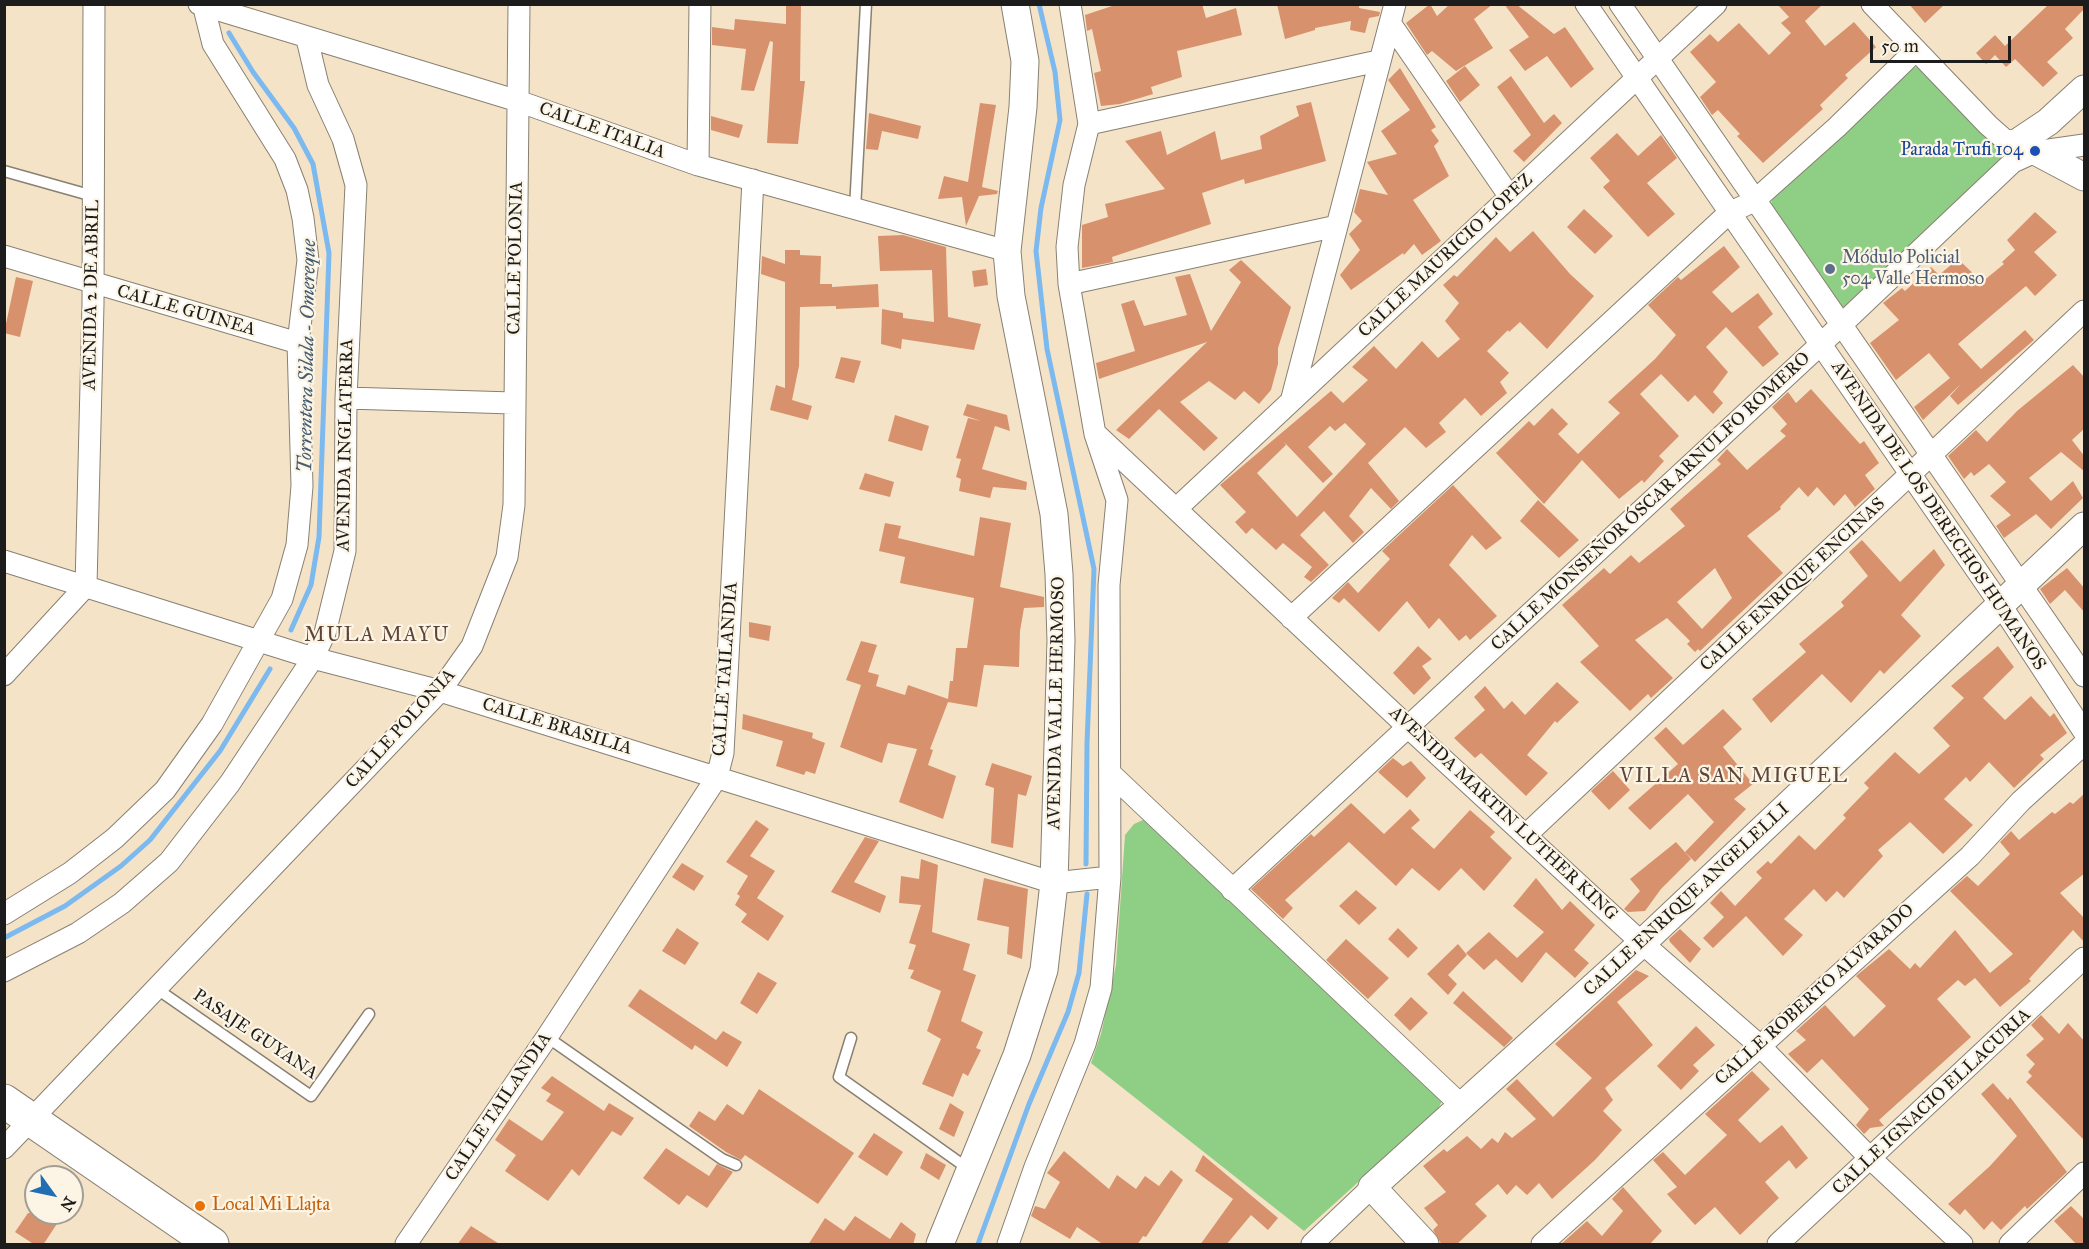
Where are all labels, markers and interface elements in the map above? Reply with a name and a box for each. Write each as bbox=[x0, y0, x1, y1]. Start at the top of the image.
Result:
scale bar bbox=[1873, 24, 2014, 62]
text: 50 m bbox=[1881, 35, 1919, 57]
street label: CALLE ITALIA bbox=[536, 98, 668, 164]
place label: Parada Trufi 104 bbox=[1900, 140, 2023, 162]
marker: Parada Trufi 104 bbox=[2028, 144, 2042, 158]
street label: CALLE MAURICIO LOPEZ bbox=[1354, 169, 1538, 343]
street label: CALLE POLONIA bbox=[504, 181, 528, 335]
street label: AVENIDA 2 DE ABRIL bbox=[80, 200, 104, 390]
water label: Torrentera Silala - Omereque bbox=[294, 239, 322, 473]
place label: Módulo Policial 504 Valle Hermoso bbox=[1842, 248, 1984, 290]
marker: Módulo Policial 504 Valle Hermoso bbox=[1823, 262, 1837, 276]
street label: CALLE GUINEA bbox=[114, 281, 258, 341]
street label: AVENIDA INGLATERRA bbox=[333, 338, 359, 552]
street label: CALLE MONSEÑOR ÓSCAR ARNULFO ROMERO bbox=[1487, 348, 1815, 656]
street label: AVENIDA DE LOS DERECHOS HUMANOS bbox=[1826, 357, 2050, 675]
street label: CALLE ENRIQUE ENCINAS bbox=[1696, 494, 1890, 676]
street label: AVENIDA VALLE HERMOSO bbox=[1044, 576, 1070, 830]
street label: CALLE TAILANDIA bbox=[709, 581, 743, 757]
district label: MULA MAYU bbox=[304, 624, 450, 648]
street label: CALLE POLONIA bbox=[342, 665, 460, 793]
street label: CALLE BRASILIA bbox=[479, 694, 635, 760]
street label: AVENIDA MARTIN LUTHER KING bbox=[1384, 702, 1622, 926]
district label: VILLA SAN MIGUEL bbox=[1619, 765, 1849, 789]
street label: CALLE ENRIQUE ANGELELLI bbox=[1580, 799, 1794, 1001]
street label: CALLE ROBERTO ALVARADO bbox=[1711, 900, 1919, 1090]
street label: PASAJE GUYANA bbox=[188, 985, 322, 1085]
street label: CALLE IGNACIO ELLACURIA bbox=[1828, 1004, 2036, 1200]
street label: CALLE TAILANDIA bbox=[441, 1029, 557, 1185]
north arrow bbox=[24, 1165, 84, 1225]
text: N bbox=[56, 1193, 80, 1215]
place label: Local Mi Llajta bbox=[212, 1195, 330, 1217]
marker: Local Mi Llajta bbox=[193, 1199, 207, 1213]

